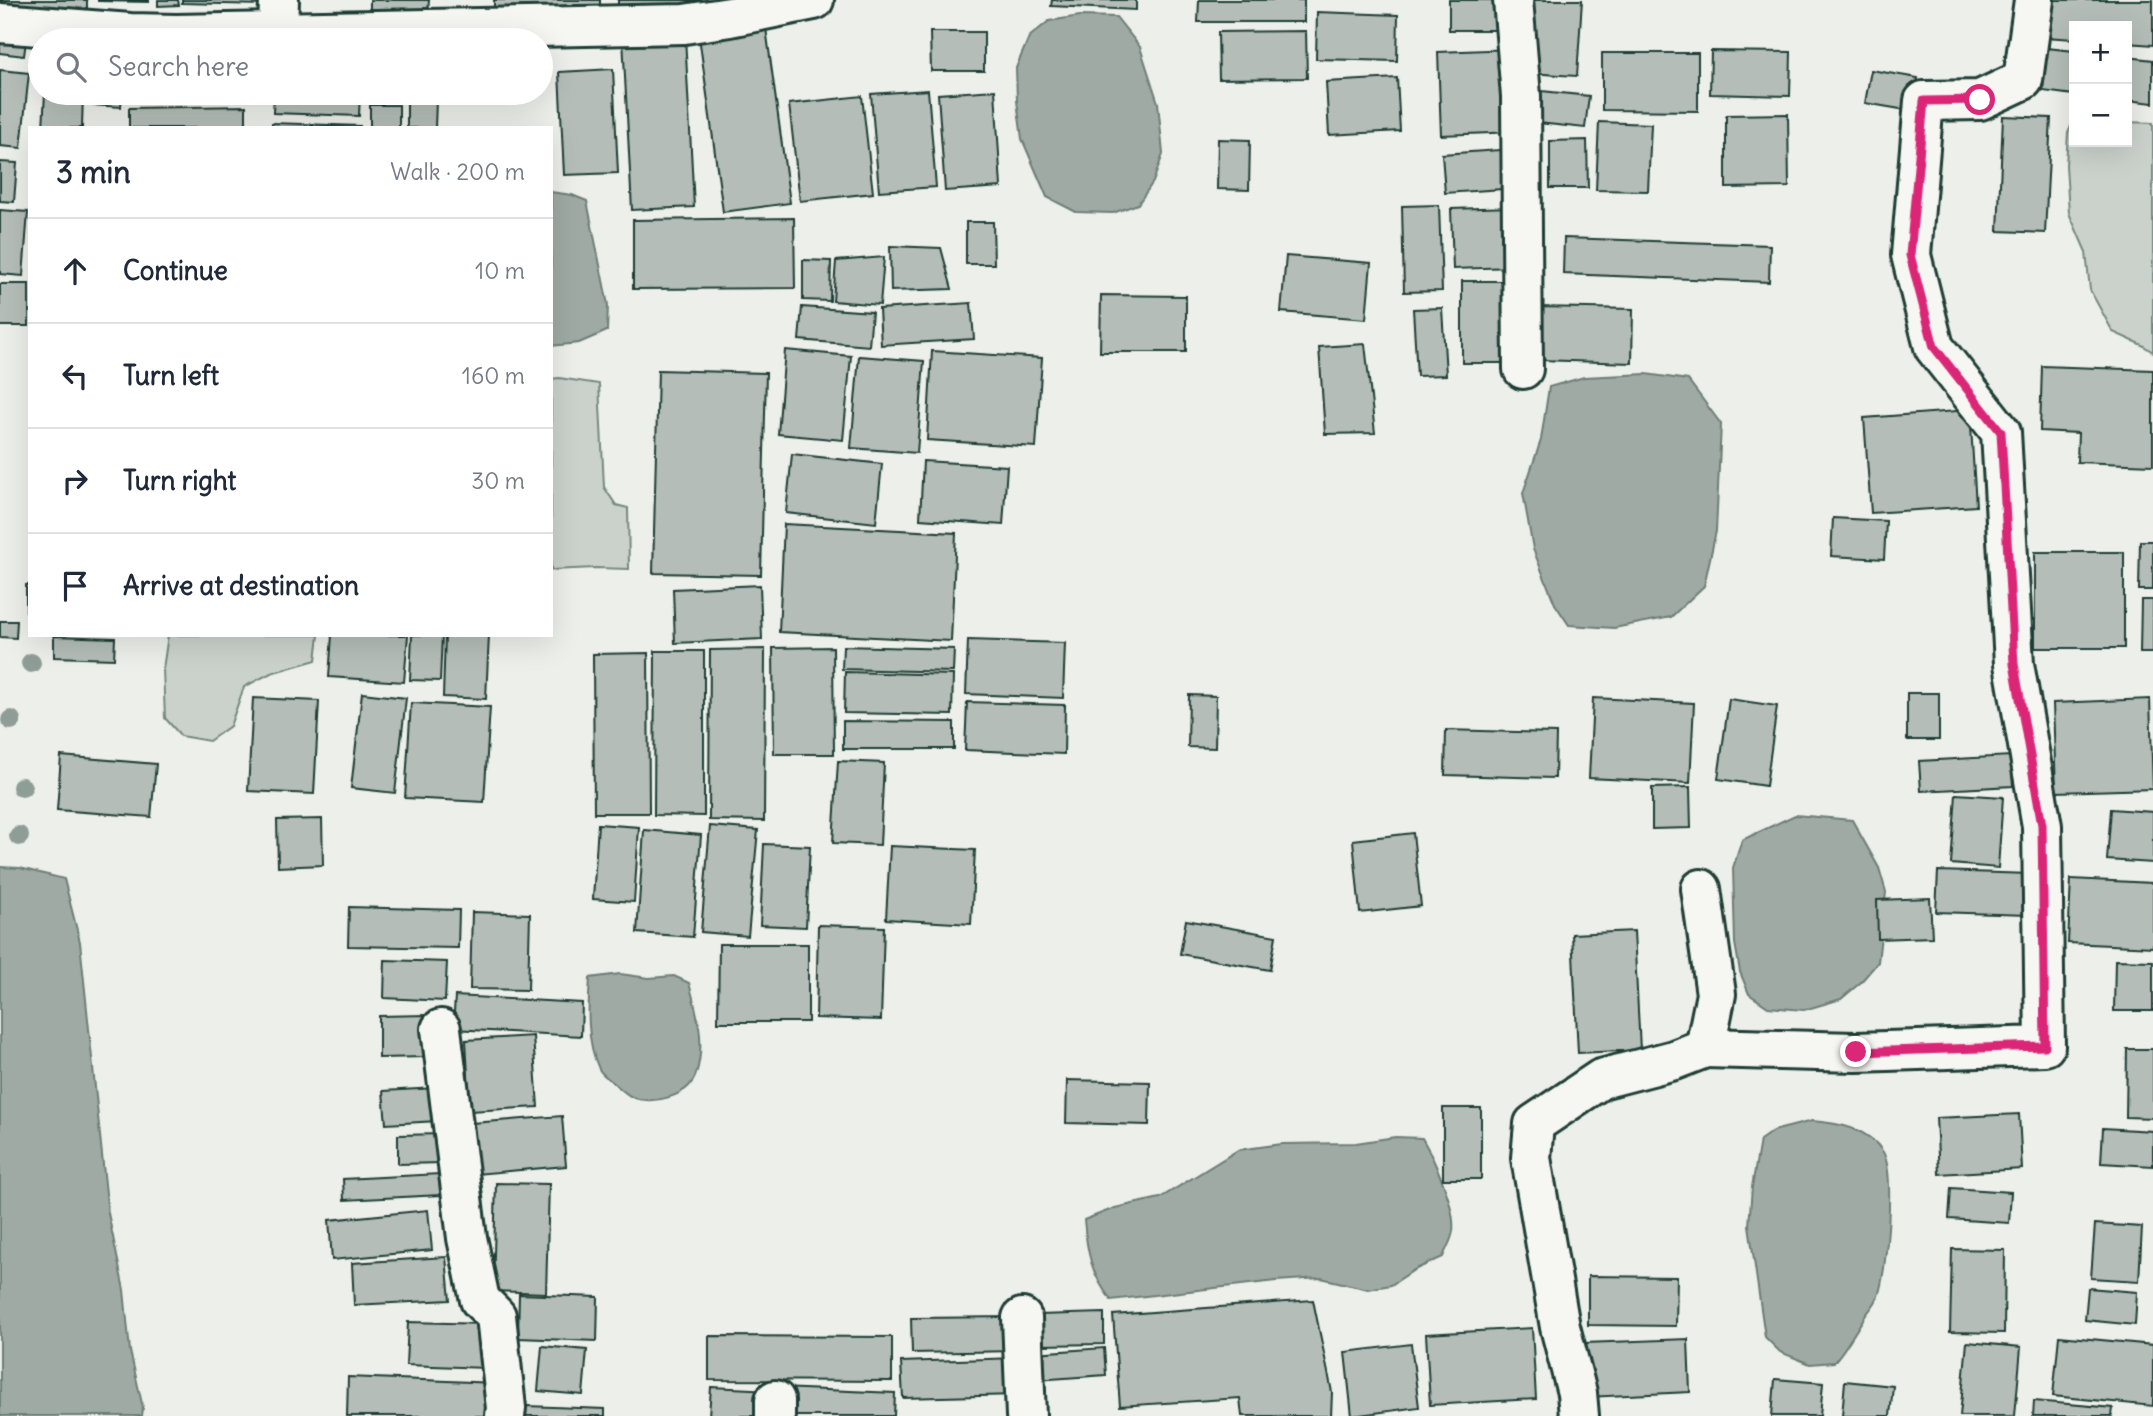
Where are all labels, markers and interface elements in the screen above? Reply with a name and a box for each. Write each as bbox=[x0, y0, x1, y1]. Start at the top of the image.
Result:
map controls bbox=[2069, 21, 2132, 147]
button: + bbox=[2069, 21, 2132, 84]
search box bbox=[28, 28, 553, 105]
icon: search bbox=[52, 48, 90, 86]
text: Search here bbox=[108, 50, 249, 83]
route start bbox=[1964, 84, 1995, 115]
button: − bbox=[2069, 84, 2132, 147]
text: 3 min bbox=[56, 153, 131, 191]
text: Walk · 200 m bbox=[390, 157, 525, 186]
icon: ahead bbox=[56, 252, 94, 290]
text: Continue bbox=[123, 254, 228, 287]
text: 10 m bbox=[475, 256, 525, 285]
icon: left bbox=[56, 357, 94, 395]
text: Turn left bbox=[123, 359, 219, 392]
text: 160 m bbox=[462, 361, 525, 390]
icon: right bbox=[56, 462, 94, 500]
text: Turn right bbox=[123, 464, 236, 497]
text: 30 m bbox=[471, 466, 525, 495]
icon: arrive bbox=[56, 567, 94, 605]
text: Arrive at destination bbox=[123, 569, 359, 602]
route end bbox=[1840, 1036, 1871, 1067]

